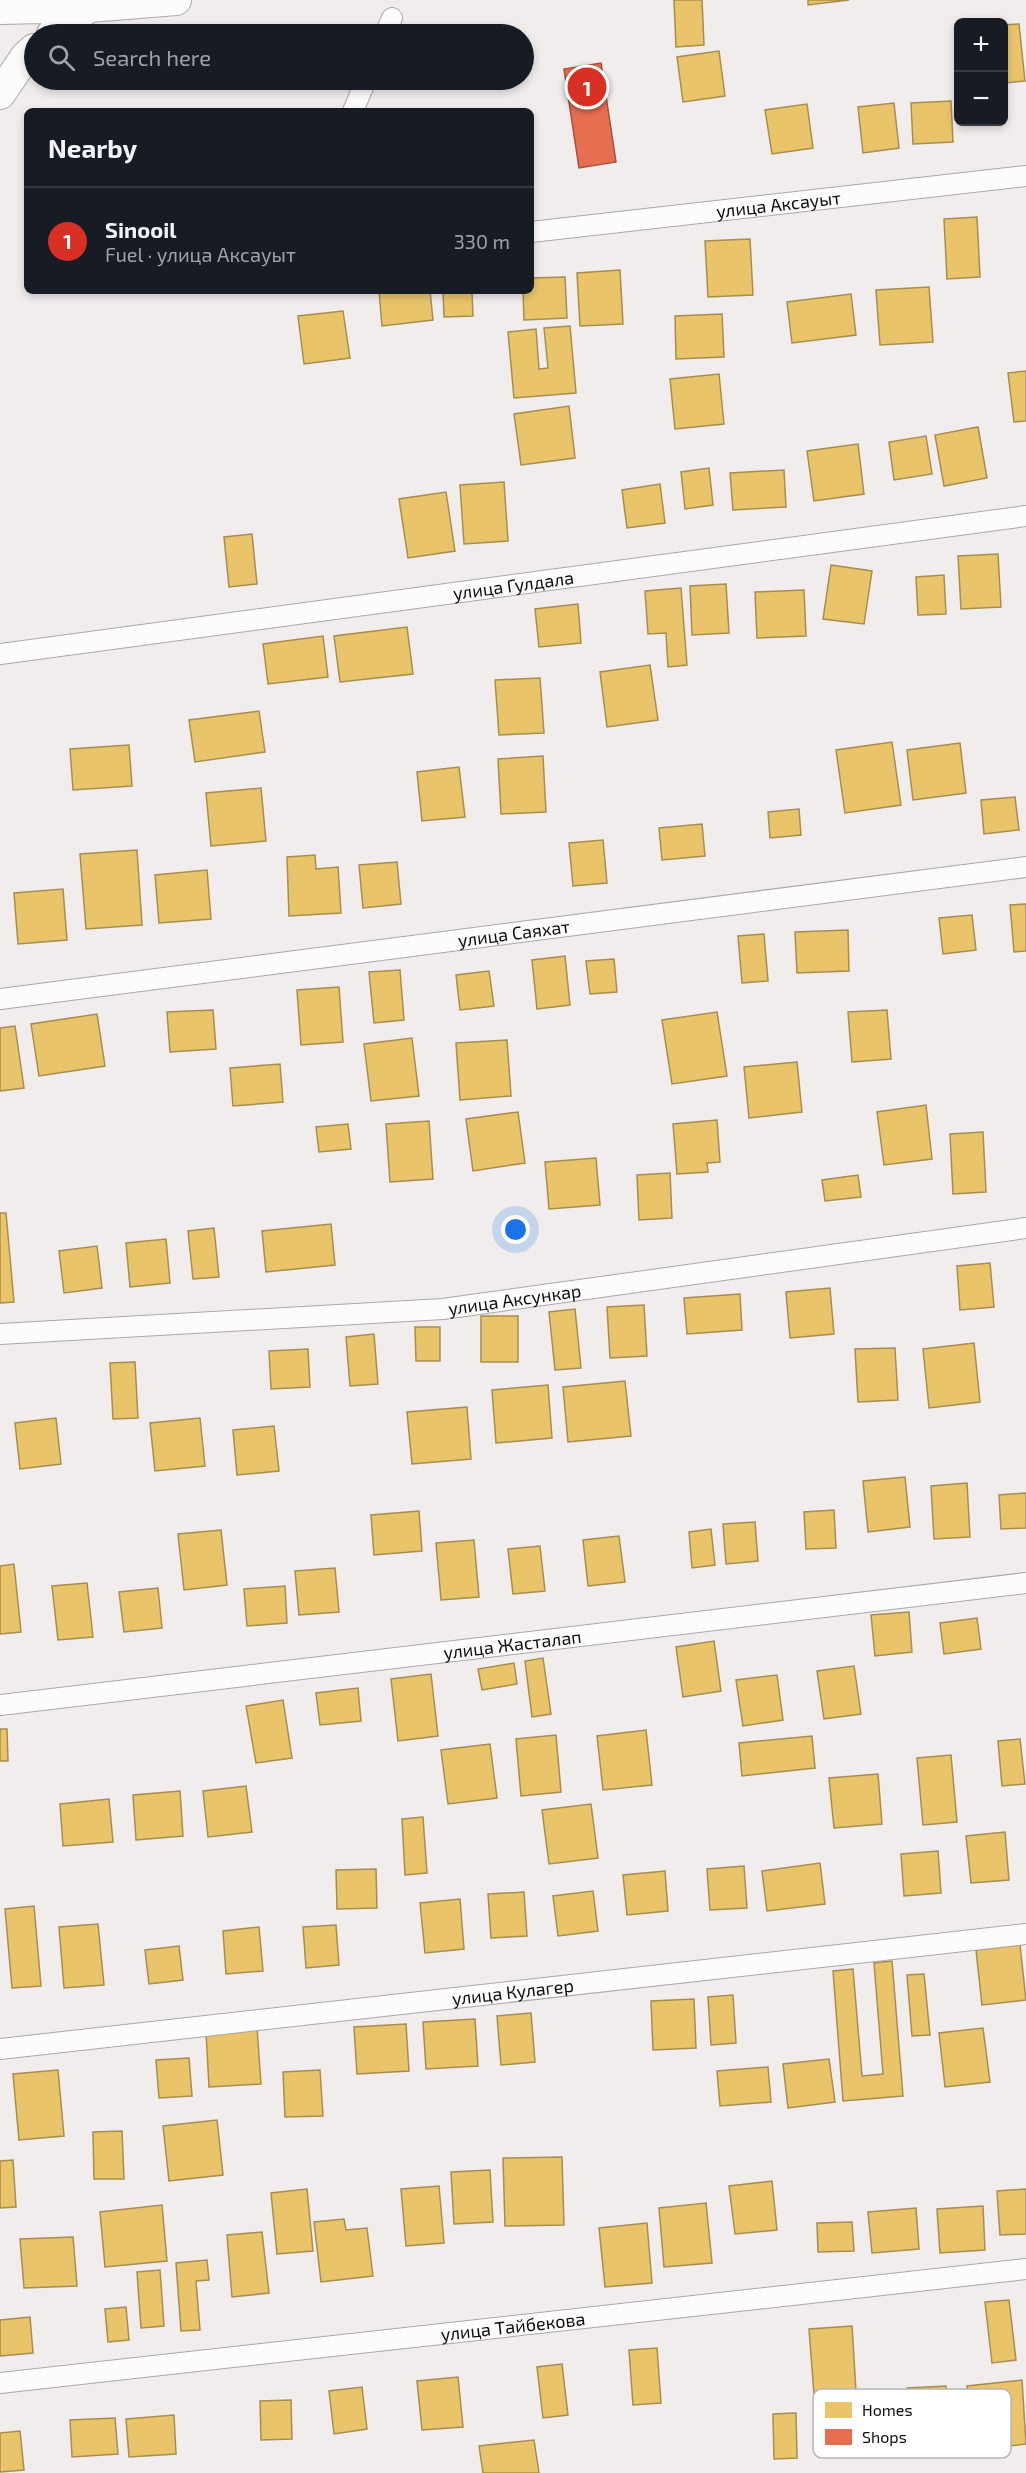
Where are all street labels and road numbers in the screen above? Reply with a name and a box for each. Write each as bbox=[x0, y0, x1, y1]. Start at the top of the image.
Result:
street label: улица Аксауыт bbox=[715, 186, 842, 222]
street label: улица Гулдала bbox=[452, 566, 575, 604]
street label: улица Саяхат bbox=[457, 915, 571, 951]
street label: улица Аксункар bbox=[447, 1279, 583, 1319]
street label: улица Жасталап bbox=[442, 1625, 583, 1663]
street label: улица Кулагер bbox=[451, 1974, 575, 2009]
street label: улица Тайбекова bbox=[439, 2307, 586, 2345]

